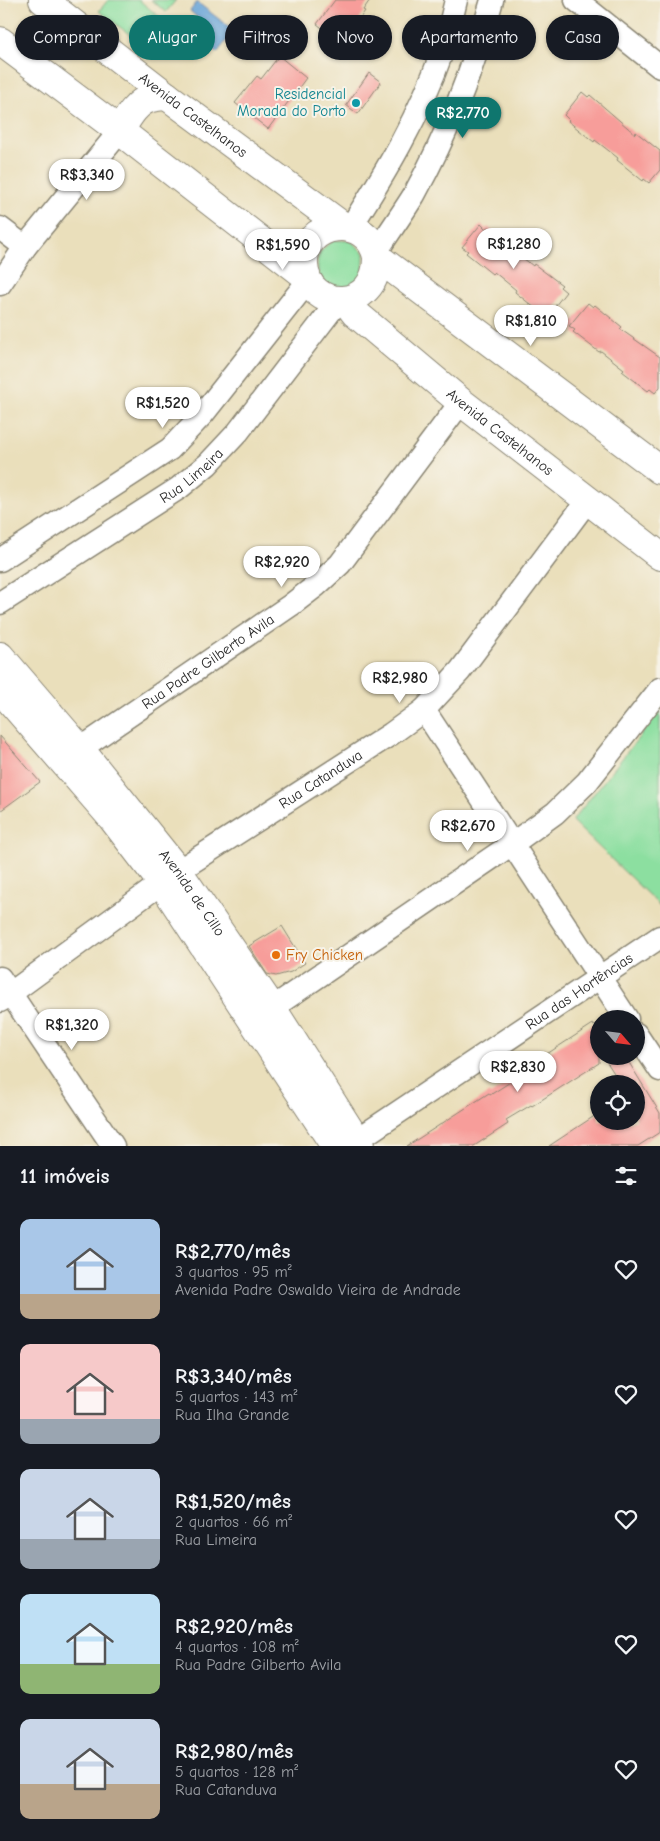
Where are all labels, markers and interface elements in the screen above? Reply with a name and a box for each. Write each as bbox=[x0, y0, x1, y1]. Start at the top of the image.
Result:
chip: Comprar bbox=[15, 15, 119, 60]
chip: Alugar bbox=[129, 15, 215, 60]
chip: Filtros bbox=[225, 15, 308, 60]
chip: Novo bbox=[318, 15, 392, 60]
chip: Apartamento bbox=[402, 15, 536, 60]
chip: Casa bbox=[546, 15, 619, 60]
street label: Avenida Castelhanos bbox=[135, 69, 251, 161]
place label: Residencial Morada do Porto bbox=[237, 85, 346, 120]
pin: R$2,770 bbox=[417, 96, 509, 139]
marker: Residencial Morada do Porto bbox=[350, 97, 362, 109]
text: R$2,770 bbox=[436, 104, 490, 122]
pin: R$3,340 bbox=[41, 158, 133, 201]
text: R$3,340 bbox=[60, 166, 114, 184]
pin: R$1,590 bbox=[237, 228, 329, 271]
pin: R$1,280 bbox=[468, 228, 560, 270]
text: R$1,280 bbox=[487, 235, 541, 253]
text: R$1,590 bbox=[256, 236, 310, 254]
pin: R$1,810 bbox=[485, 304, 577, 347]
text: R$1,810 bbox=[505, 312, 557, 330]
street label: Avenida Castelhanos bbox=[443, 385, 557, 479]
pin: R$1,520 bbox=[117, 386, 209, 429]
text: R$1,520 bbox=[136, 394, 190, 412]
street label: Rua Limeira bbox=[156, 445, 227, 507]
pin: R$2,920 bbox=[236, 546, 328, 588]
text: R$2,920 bbox=[254, 553, 310, 571]
street label: Rua Padre Gilberto Avila bbox=[138, 610, 278, 713]
pin: R$2,980 bbox=[354, 662, 446, 704]
text: R$2,980 bbox=[372, 669, 428, 687]
street label: Rua Catanduva bbox=[276, 746, 366, 813]
pin: R$2,670 bbox=[422, 810, 514, 852]
text: R$2,670 bbox=[441, 817, 495, 835]
street label: Avenida de Cillo bbox=[155, 846, 229, 940]
place label: Fry Chicken bbox=[286, 946, 363, 964]
marker: Fry Chicken bbox=[270, 949, 282, 961]
street label: Rua das Hortências bbox=[522, 949, 636, 1034]
pin: R$1,320 bbox=[26, 1008, 118, 1051]
north arrow bbox=[590, 1010, 645, 1065]
map controls bbox=[590, 1010, 645, 1130]
text: R$1,320 bbox=[45, 1016, 99, 1034]
pin: R$2,830 bbox=[472, 1050, 564, 1093]
text: R$2,830 bbox=[490, 1058, 546, 1076]
button: locate bbox=[590, 1075, 645, 1130]
icon: filters bbox=[612, 1162, 640, 1190]
text: 11 imóveis bbox=[20, 1164, 109, 1188]
icon: home bbox=[60, 1239, 120, 1299]
text: R$2,770/mês bbox=[175, 1239, 290, 1263]
icon: heart bbox=[612, 1255, 640, 1283]
text: 3 quartos · 95 m² bbox=[175, 1263, 292, 1281]
text: Avenida Padre Oswaldo Vieira de Andrade bbox=[175, 1281, 461, 1299]
icon: home bbox=[60, 1364, 120, 1424]
text: R$3,340/mês bbox=[175, 1364, 292, 1388]
icon: heart bbox=[612, 1380, 640, 1408]
text: 5 quartos · 143 m² bbox=[175, 1388, 297, 1406]
text: Rua Ilha Grande bbox=[175, 1406, 289, 1424]
icon: home bbox=[60, 1489, 120, 1549]
text: R$1,520/mês bbox=[175, 1489, 291, 1513]
icon: heart bbox=[612, 1505, 640, 1533]
text: 2 quartos · 66 m² bbox=[175, 1513, 292, 1531]
text: Rua Limeira bbox=[175, 1531, 257, 1549]
icon: home bbox=[60, 1614, 120, 1674]
text: R$2,920/mês bbox=[175, 1614, 293, 1638]
icon: heart bbox=[612, 1630, 640, 1658]
text: 4 quartos · 108 m² bbox=[175, 1638, 299, 1656]
text: Rua Padre Gilberto Avila bbox=[175, 1656, 342, 1674]
icon: home bbox=[60, 1739, 120, 1799]
text: R$2,980/mês bbox=[175, 1739, 293, 1763]
icon: heart bbox=[612, 1755, 640, 1783]
text: 5 quartos · 128 m² bbox=[175, 1763, 298, 1781]
text: Rua Catanduva bbox=[175, 1781, 277, 1799]

